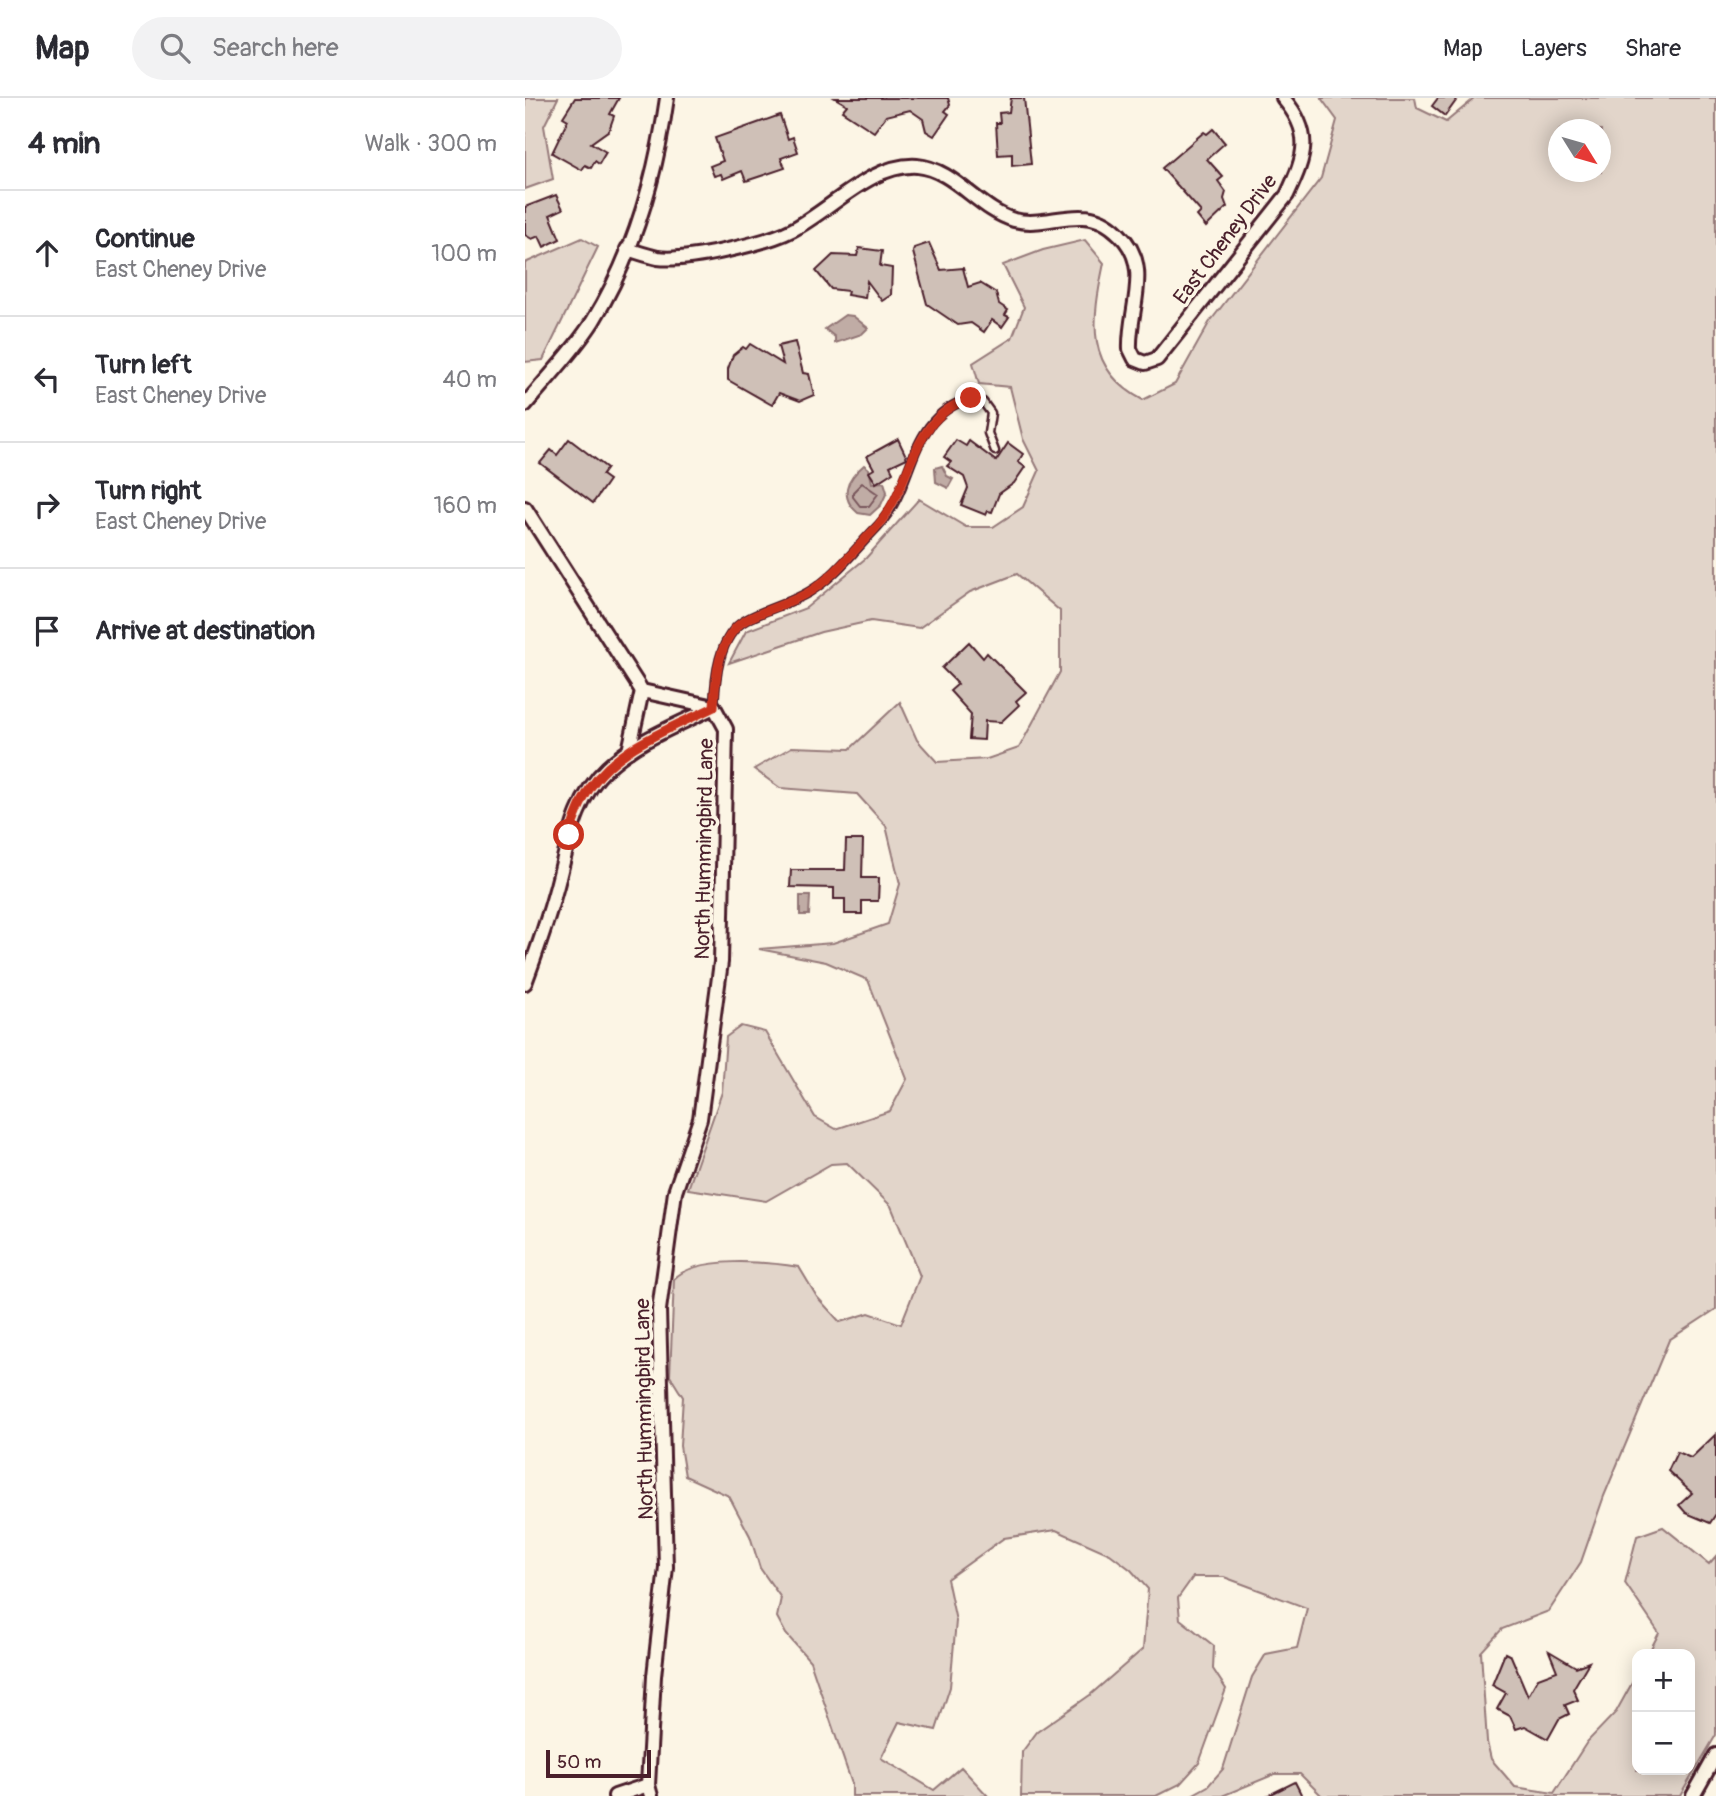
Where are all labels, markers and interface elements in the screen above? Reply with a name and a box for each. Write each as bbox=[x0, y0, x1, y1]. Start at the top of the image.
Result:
search box bbox=[132, 17, 622, 80]
text: Map bbox=[35, 28, 90, 69]
icon: search bbox=[156, 29, 194, 67]
text: Search here bbox=[212, 32, 339, 64]
text: Map bbox=[1443, 34, 1483, 63]
text: Layers bbox=[1521, 34, 1587, 63]
text: Share bbox=[1625, 34, 1681, 63]
north arrow bbox=[1548, 119, 1611, 182]
text: 4 min bbox=[28, 125, 101, 162]
text: Walk · 300 m bbox=[365, 129, 497, 158]
street label: East Cheney Drive bbox=[1168, 168, 1284, 310]
text: Continue bbox=[95, 223, 195, 255]
icon: ahead bbox=[28, 234, 66, 272]
text: 100 m bbox=[431, 239, 497, 268]
text: East Cheney Drive bbox=[95, 255, 266, 284]
text: Turn left bbox=[95, 349, 191, 381]
icon: left bbox=[28, 360, 66, 398]
text: 40 m bbox=[443, 365, 497, 394]
text: East Cheney Drive bbox=[95, 381, 266, 410]
route end bbox=[955, 382, 986, 413]
text: Turn right bbox=[95, 475, 201, 507]
icon: right bbox=[28, 486, 66, 524]
text: 160 m bbox=[433, 491, 497, 520]
text: East Cheney Drive bbox=[95, 507, 266, 536]
icon: arrive bbox=[28, 612, 66, 650]
text: Arrive at destination bbox=[95, 615, 315, 647]
street label: North Hummingbird Lane bbox=[689, 737, 720, 960]
route start bbox=[553, 819, 584, 850]
street label: North Hummingbird Lane bbox=[629, 1297, 660, 1520]
map controls bbox=[1632, 1649, 1695, 1775]
button: + bbox=[1632, 1649, 1695, 1712]
button: − bbox=[1632, 1712, 1695, 1775]
scale bar bbox=[546, 1747, 651, 1779]
text: 50 m bbox=[557, 1750, 601, 1774]

